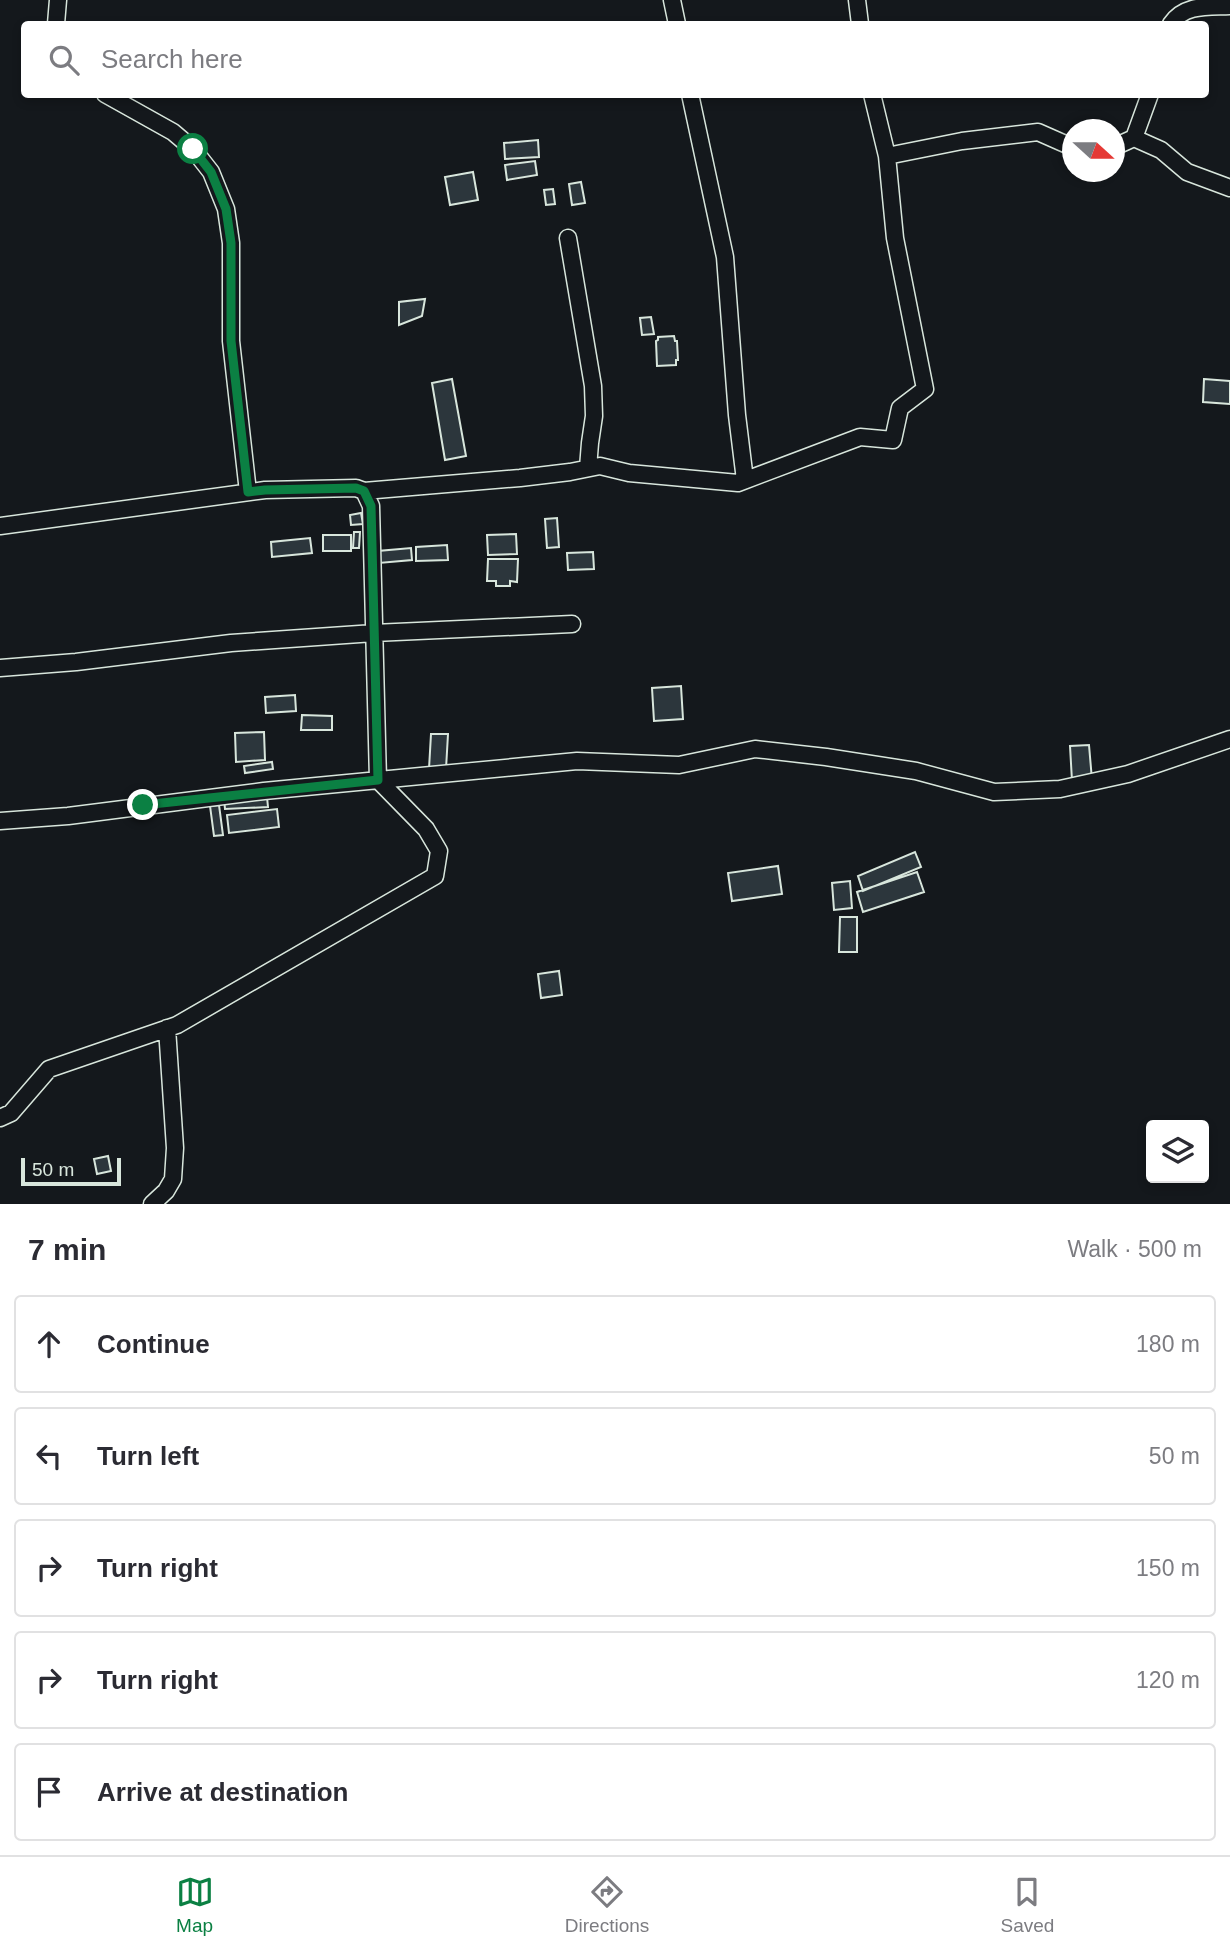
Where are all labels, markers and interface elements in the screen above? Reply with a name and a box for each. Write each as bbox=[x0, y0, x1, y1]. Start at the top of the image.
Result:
search box bbox=[21, 21, 1209, 98]
icon: search bbox=[45, 41, 83, 79]
text: Search here bbox=[101, 44, 243, 74]
north arrow bbox=[1062, 119, 1125, 182]
route start bbox=[177, 133, 208, 164]
route end bbox=[127, 789, 158, 820]
map controls bbox=[1146, 1120, 1209, 1183]
button: layers bbox=[1146, 1120, 1209, 1183]
scale bar bbox=[21, 1155, 121, 1187]
text: 50 m bbox=[32, 1159, 74, 1180]
text: 7 min bbox=[28, 1233, 106, 1266]
text: Walk · 500 m bbox=[1067, 1236, 1202, 1262]
icon: ahead bbox=[30, 1325, 68, 1363]
text: Continue bbox=[97, 1329, 210, 1359]
text: 180 m bbox=[1136, 1331, 1200, 1357]
icon: left bbox=[30, 1437, 68, 1475]
text: Turn left bbox=[97, 1441, 199, 1471]
text: 50 m bbox=[1149, 1443, 1200, 1469]
icon: right bbox=[30, 1549, 68, 1587]
text: Turn right bbox=[97, 1553, 218, 1583]
text: 150 m bbox=[1136, 1555, 1200, 1581]
icon: right bbox=[30, 1661, 68, 1699]
text: Turn right bbox=[97, 1665, 218, 1695]
text: 120 m bbox=[1136, 1667, 1200, 1693]
icon: arrive bbox=[30, 1773, 68, 1811]
text: Arrive at destination bbox=[97, 1777, 348, 1807]
tab: Map bbox=[176, 1873, 214, 1937]
tab: Directions bbox=[565, 1873, 649, 1937]
tab: Saved bbox=[1000, 1873, 1054, 1937]

